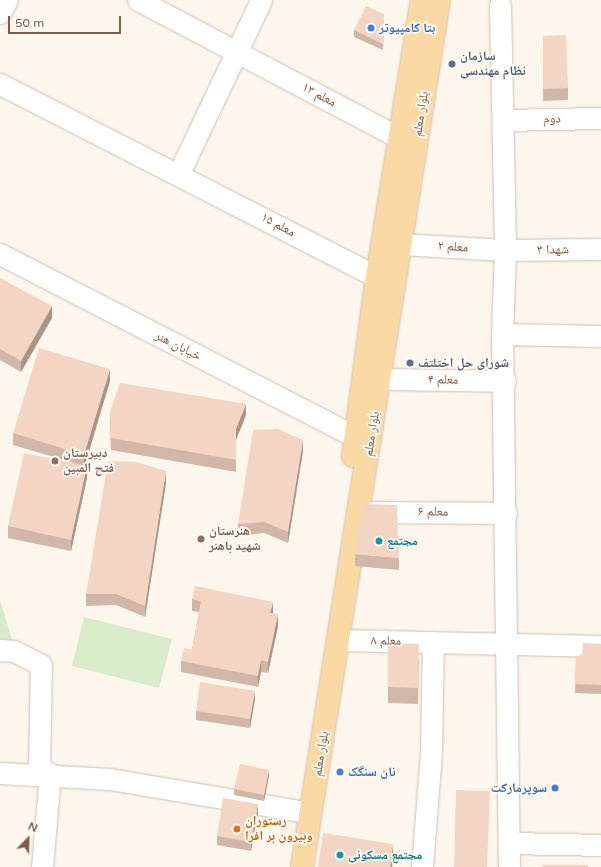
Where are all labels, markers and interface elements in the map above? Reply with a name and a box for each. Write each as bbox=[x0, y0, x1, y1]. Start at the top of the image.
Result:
scale bar bbox=[10, 8, 123, 34]
text: 50 m bbox=[15, 16, 44, 30]
place label: بتا کامپیوتر bbox=[379, 20, 435, 36]
marker: بتا کامپیوتر bbox=[366, 23, 376, 33]
place label: سازمان نظام مهندسی bbox=[460, 49, 526, 80]
marker: سازمان نظام مهندسی bbox=[447, 59, 457, 69]
street label: معلم ۱۳ bbox=[299, 80, 339, 110]
street label: بلوار معلم bbox=[410, 90, 432, 138]
street label: دوم bbox=[543, 111, 561, 127]
street label: معلم ۱۵ bbox=[258, 210, 298, 240]
street label: معلم ۲ bbox=[437, 238, 469, 256]
street label: شهدا ۳ bbox=[537, 242, 569, 258]
street label: خیابان هنر bbox=[152, 328, 204, 364]
place label: شورای حل اختلتف bbox=[418, 355, 509, 371]
marker: شورای حل اختلتف bbox=[405, 358, 415, 368]
street label: معلم ۴ bbox=[428, 372, 458, 388]
street label: بلوار معلم bbox=[361, 410, 383, 458]
place label: دبیرستان فتح المبین bbox=[63, 446, 114, 477]
marker: دبیرستان فتح المبین bbox=[50, 456, 60, 466]
street label: معلم ۶ bbox=[418, 504, 448, 520]
place label: هنرستان شهید باهنر bbox=[209, 524, 261, 555]
place label: مجتمع bbox=[387, 533, 418, 549]
marker: هنرستان شهید باهنر bbox=[196, 534, 206, 544]
marker: مجتمع bbox=[374, 536, 384, 546]
street label: معلم ۸ bbox=[371, 633, 401, 649]
street label: بلوار معلم bbox=[310, 730, 332, 778]
place label: نان سنگک bbox=[348, 764, 396, 780]
marker: نان سنگک bbox=[335, 767, 345, 777]
place label: سوپرمارکت bbox=[491, 780, 547, 796]
marker: سوپرمارکت bbox=[550, 783, 560, 793]
place label: رستوران وبیرون بر افرا bbox=[245, 814, 313, 845]
north arrow bbox=[8, 819, 48, 859]
text: N bbox=[26, 820, 39, 835]
marker: رستوران وبیرون بر افرا bbox=[232, 824, 242, 834]
place label: مجتمع مسکونی bbox=[348, 847, 422, 863]
marker: مجتمع مسکونی bbox=[335, 850, 345, 860]

